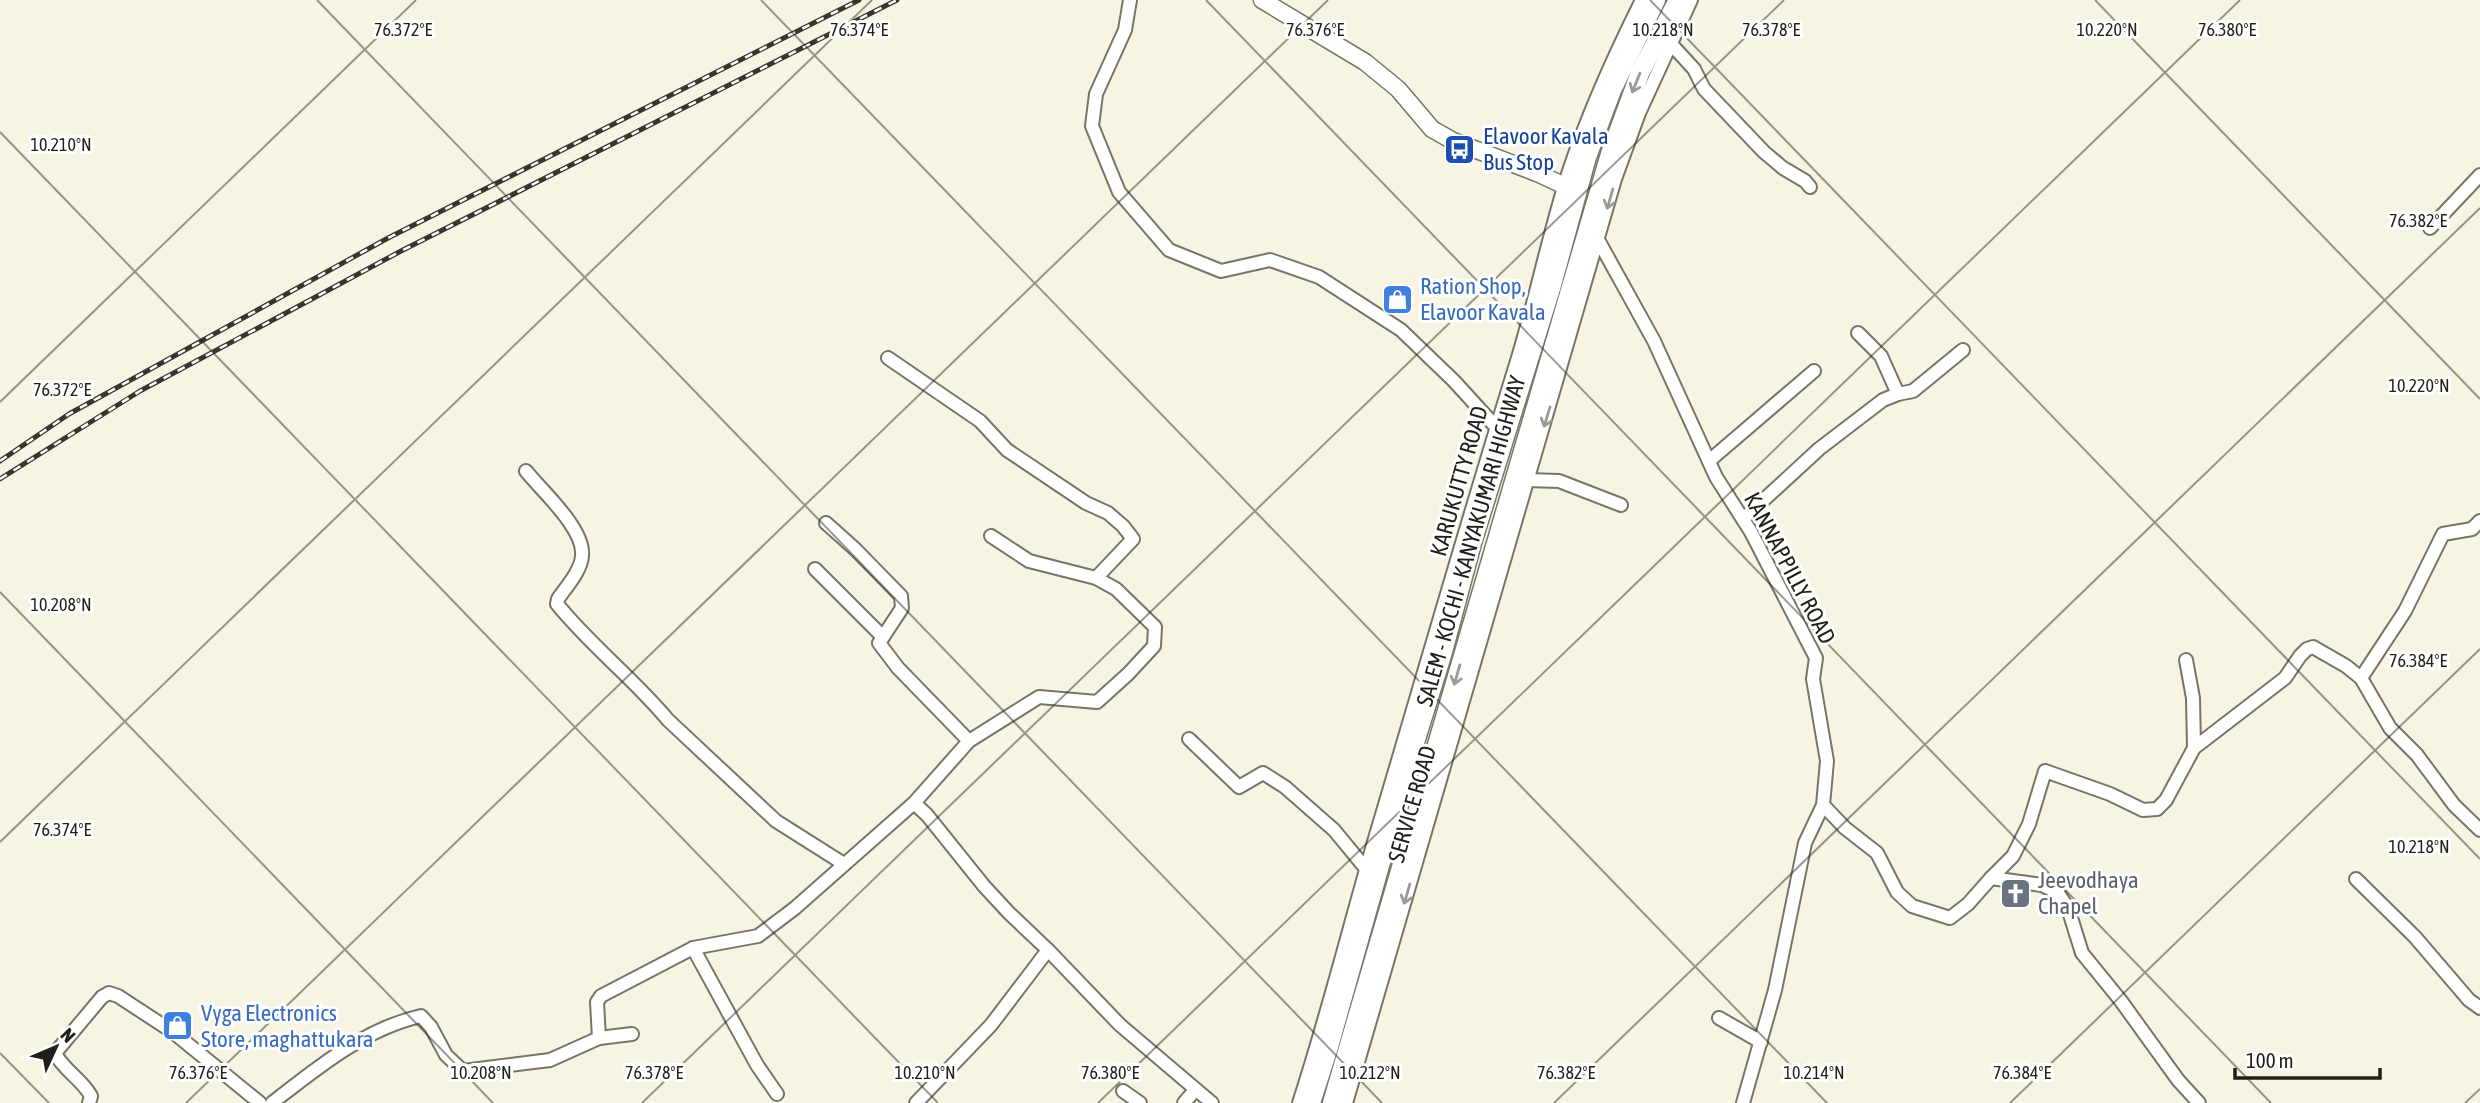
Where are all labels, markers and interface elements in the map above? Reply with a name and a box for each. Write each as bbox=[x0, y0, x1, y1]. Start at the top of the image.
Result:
text: 76.372°E bbox=[374, 19, 432, 40]
text: 76.374°E bbox=[830, 19, 888, 40]
text: 76.376°E bbox=[1286, 19, 1344, 40]
text: 10.218°N bbox=[1632, 19, 1694, 40]
text: 76.378°E bbox=[1742, 19, 1800, 40]
text: 10.220°N bbox=[2076, 19, 2138, 40]
text: 76.380°E bbox=[2198, 19, 2256, 40]
one-way arrow bbox=[1629, 71, 1642, 93]
place label: Elavoor Kavala Bus Stop bbox=[1483, 123, 1609, 175]
bus stop icon: Elavoor Kavala Bus Stop bbox=[1443, 132, 1477, 166]
text: 10.210°N bbox=[30, 134, 92, 155]
one-way arrow bbox=[1602, 188, 1615, 210]
text: 76.382°E bbox=[2389, 210, 2447, 231]
place label: Ration Shop, Elavoor Kavala bbox=[1420, 273, 1546, 325]
shop icon: Ration Shop, Elavoor Kavala bbox=[1380, 282, 1414, 316]
street label: SALEM - KOCHI - KANYAKUMARI HIGHWAY bbox=[1411, 372, 1531, 709]
text: 10.220°N bbox=[2388, 375, 2450, 396]
text: 76.372°E bbox=[33, 379, 91, 400]
street label: KARUKUTTY ROAD bbox=[1425, 403, 1493, 559]
one-way arrow bbox=[1539, 406, 1552, 428]
street label: KANNAPPILLY ROAD bbox=[1739, 488, 1841, 648]
text: 10.208°N bbox=[30, 594, 92, 615]
text: 76.384°E bbox=[2389, 650, 2447, 671]
one-way arrow bbox=[1449, 664, 1462, 686]
street label: SERVICE ROAD bbox=[1383, 743, 1441, 865]
text: 76.374°E bbox=[33, 819, 91, 840]
text: 10.218°N bbox=[2388, 836, 2450, 857]
place label: Jeevodhaya Chapel bbox=[2038, 867, 2139, 919]
church icon: Jeevodhaya Chapel bbox=[1998, 876, 2032, 910]
one-way arrow bbox=[1400, 883, 1413, 905]
place label: Vyga Electronics Store, maghattukara bbox=[201, 1000, 374, 1052]
shop icon: Vyga Electronics Store, maghattukara bbox=[161, 1009, 195, 1043]
north arrow bbox=[21, 1012, 91, 1082]
text: N bbox=[56, 1024, 80, 1047]
scale bar bbox=[2235, 1036, 2380, 1080]
text: 100 m bbox=[2246, 1048, 2294, 1072]
text: 76.376°E bbox=[169, 1062, 227, 1083]
text: 10.208°N bbox=[450, 1062, 512, 1083]
text: 76.378°E bbox=[625, 1062, 683, 1083]
text: 10.210°N bbox=[894, 1062, 956, 1083]
text: 76.380°E bbox=[1081, 1062, 1139, 1083]
text: 10.212°N bbox=[1339, 1062, 1401, 1083]
text: 76.382°E bbox=[1537, 1062, 1595, 1083]
text: 10.214°N bbox=[1783, 1062, 1845, 1083]
text: 76.384°E bbox=[1993, 1062, 2051, 1083]

